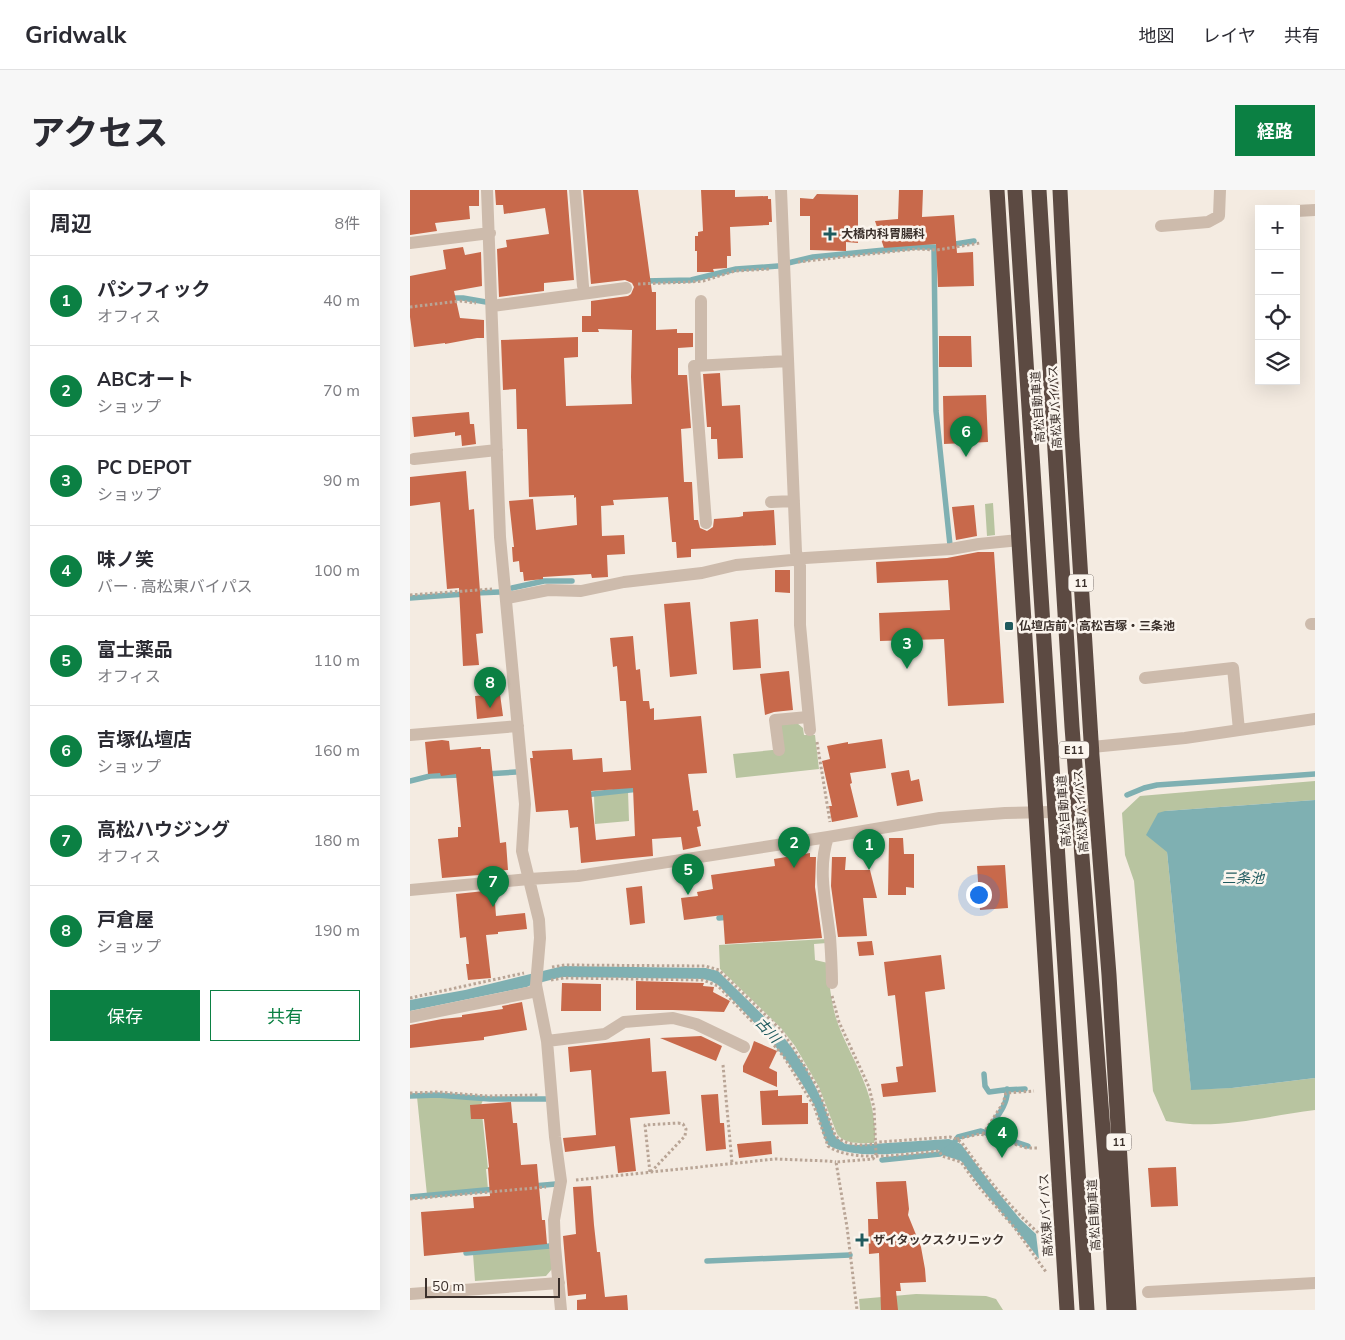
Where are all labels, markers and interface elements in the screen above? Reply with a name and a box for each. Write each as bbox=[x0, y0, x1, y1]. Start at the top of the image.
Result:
text: Gridwalk bbox=[25, 19, 126, 51]
text: 地図 bbox=[1139, 24, 1175, 48]
text: レイヤ bbox=[1203, 24, 1256, 48]
text: 共有 bbox=[1284, 24, 1320, 48]
button: 経路 bbox=[1235, 105, 1315, 156]
text: アクセス bbox=[30, 110, 168, 157]
map controls bbox=[1255, 205, 1300, 385]
button: + bbox=[1255, 205, 1300, 250]
text: 周辺 bbox=[50, 210, 92, 238]
text: 8件 bbox=[334, 213, 360, 235]
place label: 大橋内科胃腸科 bbox=[841, 226, 925, 242]
marker: 大橋内科胃腸科 bbox=[823, 227, 837, 241]
button: − bbox=[1255, 250, 1300, 295]
text: パシフィック bbox=[97, 277, 211, 303]
text: 1 bbox=[61, 290, 71, 312]
text: 40 m bbox=[323, 290, 360, 312]
button: locate bbox=[1255, 295, 1300, 340]
text: オフィス bbox=[97, 306, 161, 328]
button: layers bbox=[1255, 340, 1300, 385]
street label: 高松東バイパス bbox=[1045, 365, 1065, 449]
text: ABCオート bbox=[97, 367, 194, 393]
street label: 高松自動車道 bbox=[1028, 371, 1048, 443]
text: 2 bbox=[61, 380, 71, 402]
text: 70 m bbox=[323, 380, 360, 402]
text: ショップ bbox=[97, 396, 161, 418]
pin: 6 bbox=[950, 416, 982, 457]
text: PC DEPOT bbox=[97, 455, 191, 481]
text: 3 bbox=[61, 470, 71, 492]
text: 90 m bbox=[323, 470, 360, 492]
text: ショップ bbox=[97, 484, 161, 506]
text: 味ノ笑 bbox=[97, 547, 154, 573]
text: 4 bbox=[61, 560, 71, 582]
text: 100 m bbox=[313, 560, 360, 582]
road number: 11 bbox=[1068, 574, 1094, 592]
text: バー · 高松東バイパス bbox=[97, 576, 253, 598]
place label: 仏壇店前・高松吉塚・三条池 bbox=[1019, 618, 1175, 634]
marker: 仏壇店前・高松吉塚・三条池 bbox=[1003, 620, 1015, 632]
pin: 3 bbox=[891, 628, 923, 669]
text: 富士薬品 bbox=[97, 637, 173, 663]
text: 5 bbox=[61, 650, 71, 672]
text: 110 m bbox=[313, 650, 360, 672]
text: オフィス bbox=[97, 666, 161, 688]
pin: 8 bbox=[474, 667, 506, 708]
text: 吉塚仏壇店 bbox=[97, 727, 192, 753]
text: 6 bbox=[61, 740, 71, 762]
text: 160 m bbox=[313, 740, 360, 762]
road number: E11 bbox=[1059, 742, 1089, 758]
text: ショップ bbox=[97, 756, 161, 778]
street label: 高松東バイパス bbox=[1070, 769, 1092, 853]
street label: 高松自動車道 bbox=[1054, 775, 1074, 847]
text: 高松ハウジング bbox=[97, 817, 230, 843]
pin: 2 bbox=[778, 827, 810, 868]
pin: 1 bbox=[853, 829, 885, 870]
text: 7 bbox=[61, 830, 71, 852]
text: 180 m bbox=[313, 830, 360, 852]
text: オフィス bbox=[97, 846, 161, 868]
pin: 5 bbox=[672, 854, 704, 895]
pin: 7 bbox=[477, 866, 509, 907]
water label: 三条池 bbox=[1222, 869, 1266, 888]
your location bbox=[966, 882, 992, 908]
text: 戸倉屋 bbox=[97, 907, 154, 933]
text: 8 bbox=[61, 920, 71, 942]
text: 190 m bbox=[313, 920, 360, 942]
text: ショップ bbox=[97, 936, 161, 958]
button: 保存 bbox=[50, 990, 200, 1041]
button: 共有 bbox=[210, 990, 360, 1041]
water label: 古川 bbox=[751, 1014, 785, 1049]
pin: 4 bbox=[986, 1117, 1018, 1158]
road number: 11 bbox=[1106, 1134, 1132, 1150]
street label: 高松東バイパス bbox=[1036, 1173, 1056, 1257]
street label: 高松自動車道 bbox=[1084, 1179, 1104, 1251]
place label: ザイタックスクリニック bbox=[873, 1232, 1004, 1248]
marker: ザイタックスクリニック bbox=[855, 1233, 869, 1247]
scale bar bbox=[425, 1275, 560, 1298]
text: 50 m bbox=[432, 1277, 464, 1296]

